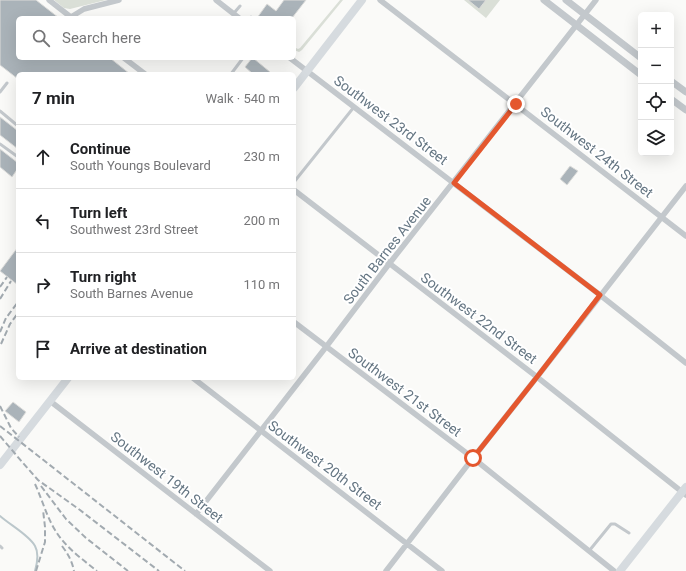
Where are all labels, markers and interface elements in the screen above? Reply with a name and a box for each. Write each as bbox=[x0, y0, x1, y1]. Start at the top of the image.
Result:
map controls bbox=[638, 12, 674, 156]
button: + bbox=[638, 12, 674, 48]
search box bbox=[16, 16, 296, 60]
icon: search bbox=[30, 27, 52, 49]
text: Search here bbox=[62, 29, 141, 47]
button: − bbox=[638, 48, 674, 84]
street label: Southwest 23rd Street bbox=[331, 72, 451, 168]
button: locate bbox=[638, 84, 674, 120]
text: 7 min bbox=[32, 88, 75, 108]
text: Walk · 540 m bbox=[205, 91, 280, 106]
route end bbox=[507, 95, 525, 113]
street label: Southwest 24th Street bbox=[538, 103, 657, 201]
button: layers bbox=[638, 120, 674, 156]
text: Continue bbox=[70, 140, 131, 158]
icon: ahead bbox=[32, 146, 54, 168]
text: 230 m bbox=[243, 149, 280, 164]
text: South Youngs Boulevard bbox=[70, 158, 211, 173]
street label: South Barnes Avenue bbox=[340, 193, 434, 307]
text: Turn left bbox=[70, 204, 127, 222]
icon: left bbox=[32, 210, 54, 232]
text: 200 m bbox=[243, 213, 280, 228]
text: Southwest 23rd Street bbox=[70, 222, 198, 237]
text: Turn right bbox=[70, 268, 136, 286]
street label: Southwest 22nd Street bbox=[418, 269, 541, 367]
icon: right bbox=[32, 274, 54, 296]
text: 110 m bbox=[243, 277, 280, 292]
text: South Barnes Avenue bbox=[70, 286, 193, 301]
icon: arrive bbox=[32, 338, 54, 360]
text: Arrive at destination bbox=[70, 340, 207, 358]
street label: Southwest 21st Street bbox=[345, 344, 465, 440]
street label: Southwest 20th Street bbox=[265, 417, 385, 513]
street label: Southwest 19th Street bbox=[108, 428, 227, 526]
route start bbox=[464, 449, 482, 467]

